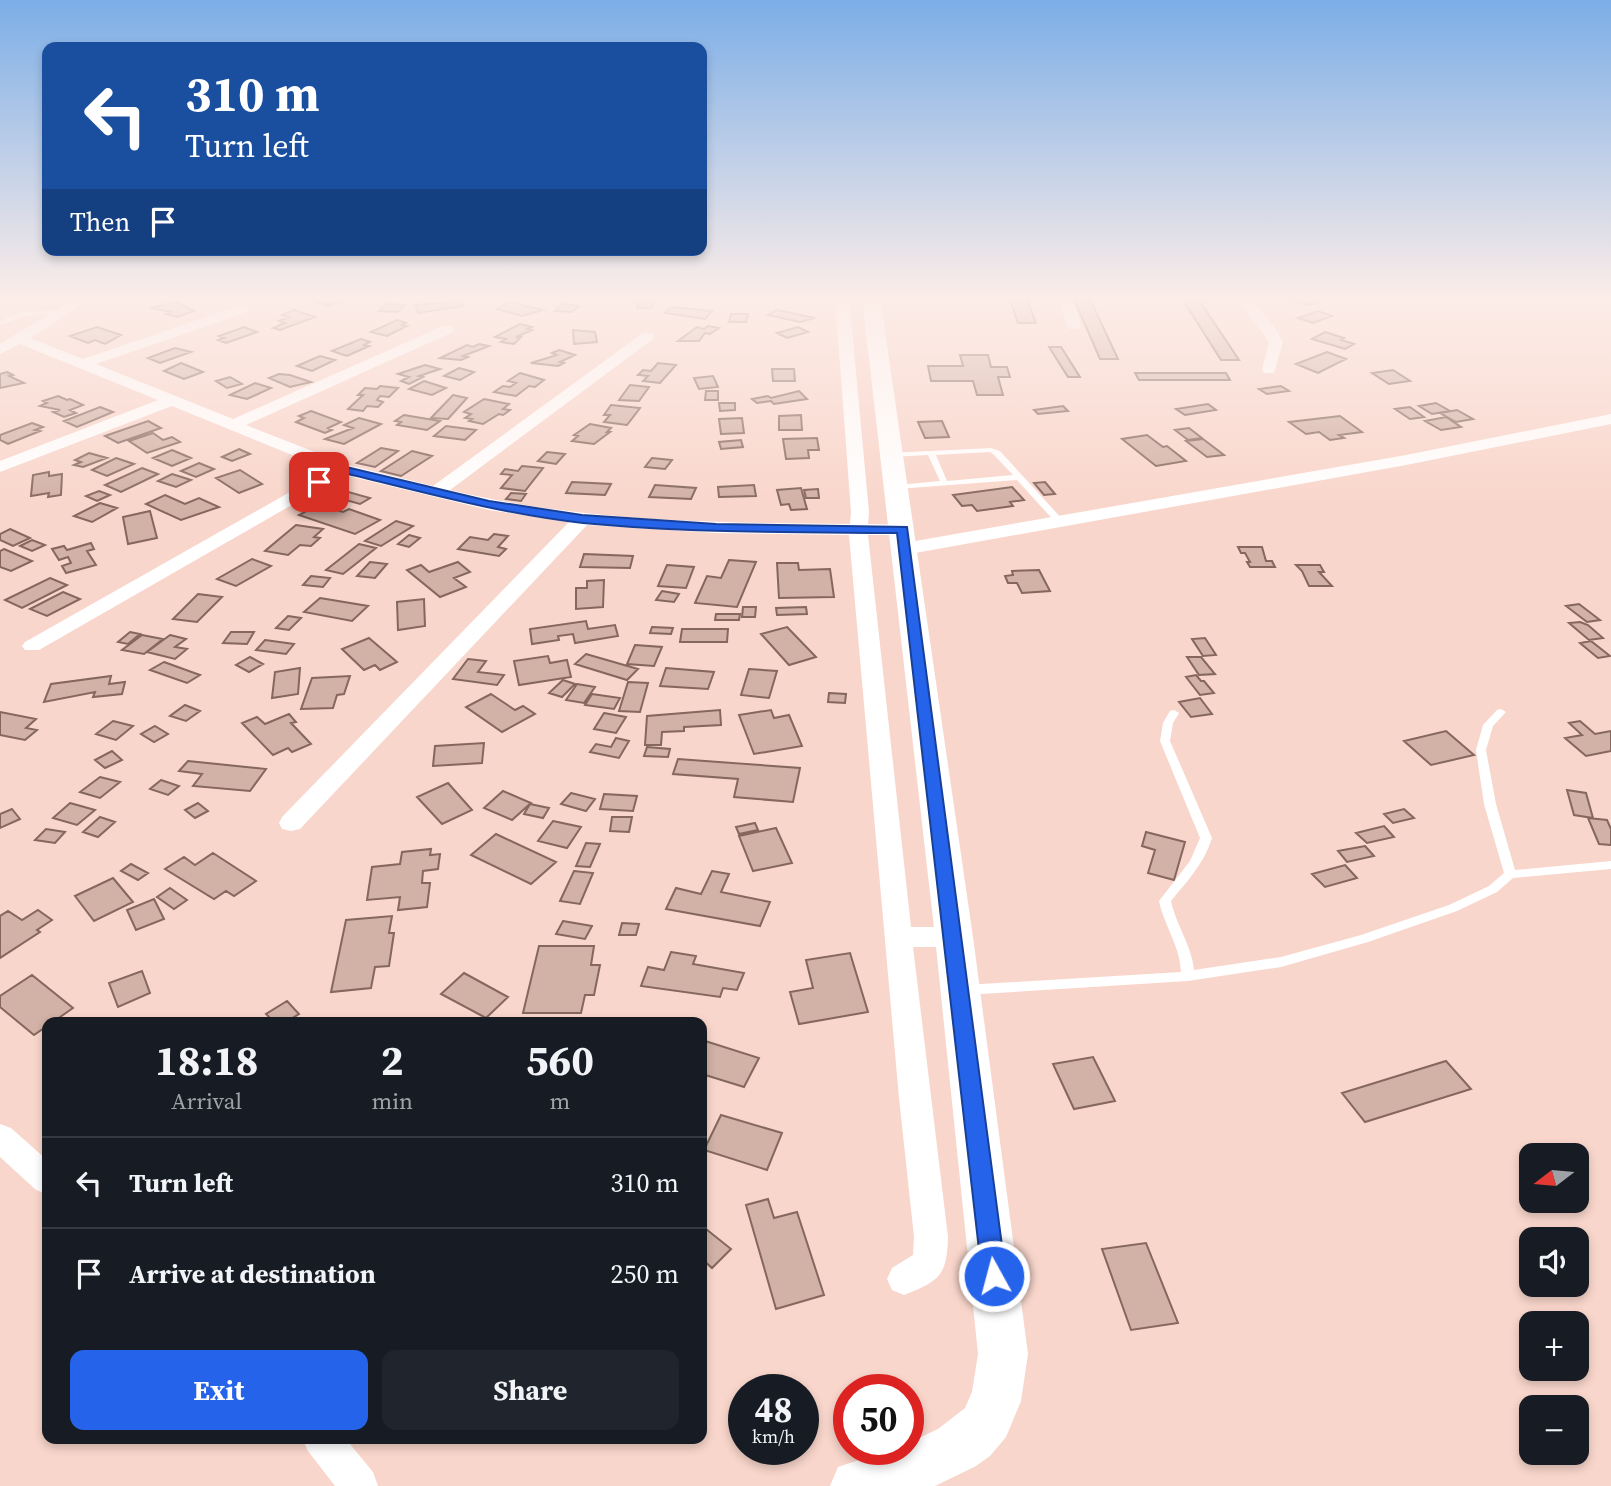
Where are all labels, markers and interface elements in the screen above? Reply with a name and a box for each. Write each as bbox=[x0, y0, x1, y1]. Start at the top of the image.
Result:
text: 310 m bbox=[185, 60, 320, 127]
icon: left bbox=[70, 70, 161, 161]
text: Turn left bbox=[185, 124, 309, 168]
icon: arrive bbox=[144, 203, 182, 241]
text: Then bbox=[70, 204, 130, 240]
pin bbox=[289, 452, 349, 512]
icon: arrive bbox=[300, 463, 338, 501]
text: 18:18 bbox=[155, 1031, 259, 1089]
text: 2 bbox=[381, 1031, 404, 1089]
text: 560 bbox=[526, 1031, 594, 1089]
text: Arrival bbox=[171, 1085, 242, 1117]
text: min bbox=[371, 1085, 413, 1117]
text: m bbox=[550, 1085, 570, 1117]
north arrow bbox=[1519, 1143, 1589, 1213]
map controls bbox=[1519, 1143, 1589, 1465]
icon: left bbox=[70, 1164, 108, 1202]
text: Turn left bbox=[129, 1165, 233, 1201]
text: 310 m bbox=[611, 1165, 679, 1201]
button: sound bbox=[1519, 1227, 1589, 1297]
position arrow bbox=[957, 1239, 1031, 1313]
icon: arrive bbox=[70, 1255, 108, 1293]
text: Arrive at destination bbox=[129, 1256, 376, 1292]
text: 250 m bbox=[611, 1256, 679, 1292]
button: + bbox=[1519, 1311, 1589, 1381]
button: Exit bbox=[70, 1350, 368, 1430]
button: Share bbox=[382, 1350, 679, 1430]
speed limit sign: 50 bbox=[833, 1374, 924, 1465]
text: 48 bbox=[755, 1386, 792, 1434]
button: − bbox=[1519, 1395, 1589, 1465]
text: km/h bbox=[752, 1424, 795, 1449]

